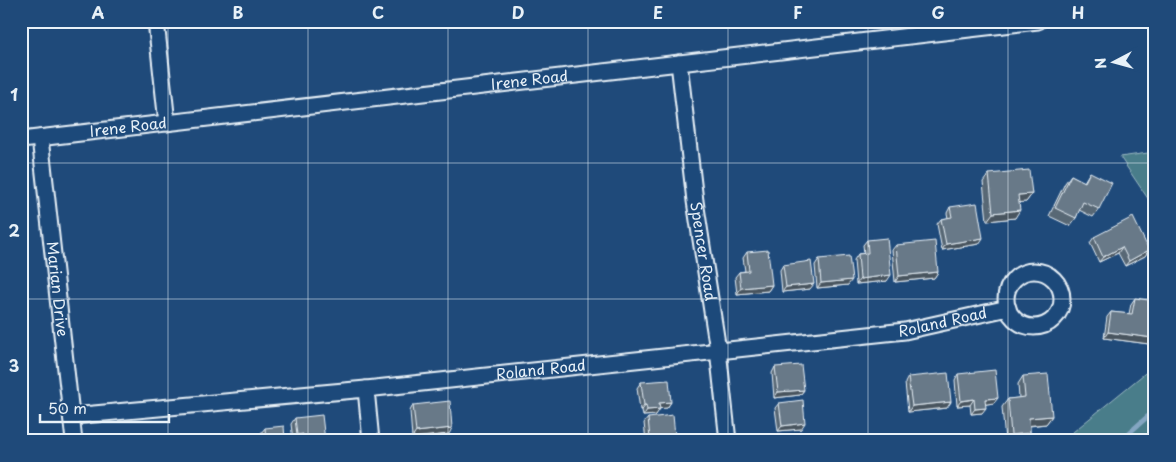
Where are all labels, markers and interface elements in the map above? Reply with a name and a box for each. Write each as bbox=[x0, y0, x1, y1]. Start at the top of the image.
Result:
text: A bbox=[92, 0, 105, 24]
text: B bbox=[233, 0, 244, 24]
text: C bbox=[372, 0, 384, 24]
text: D bbox=[512, 0, 524, 24]
text: E bbox=[653, 0, 663, 24]
text: F bbox=[793, 0, 803, 24]
text: G bbox=[931, 0, 945, 24]
text: H bbox=[1072, 0, 1084, 24]
north arrow bbox=[1088, 38, 1138, 88]
text: N bbox=[1090, 57, 1112, 70]
street label: Irene Road bbox=[489, 63, 569, 95]
text: 1 bbox=[10, 82, 18, 106]
street label: Irene Road bbox=[88, 110, 168, 142]
street label: Spencer Road bbox=[685, 200, 723, 303]
text: 2 bbox=[8, 218, 20, 242]
street label: Marian Drive bbox=[42, 240, 75, 338]
street label: Roland Road bbox=[897, 300, 989, 342]
street label: Roland Road bbox=[495, 352, 587, 385]
text: 3 bbox=[9, 353, 19, 377]
scale bar bbox=[40, 392, 169, 424]
text: 50 m bbox=[48, 396, 87, 419]

